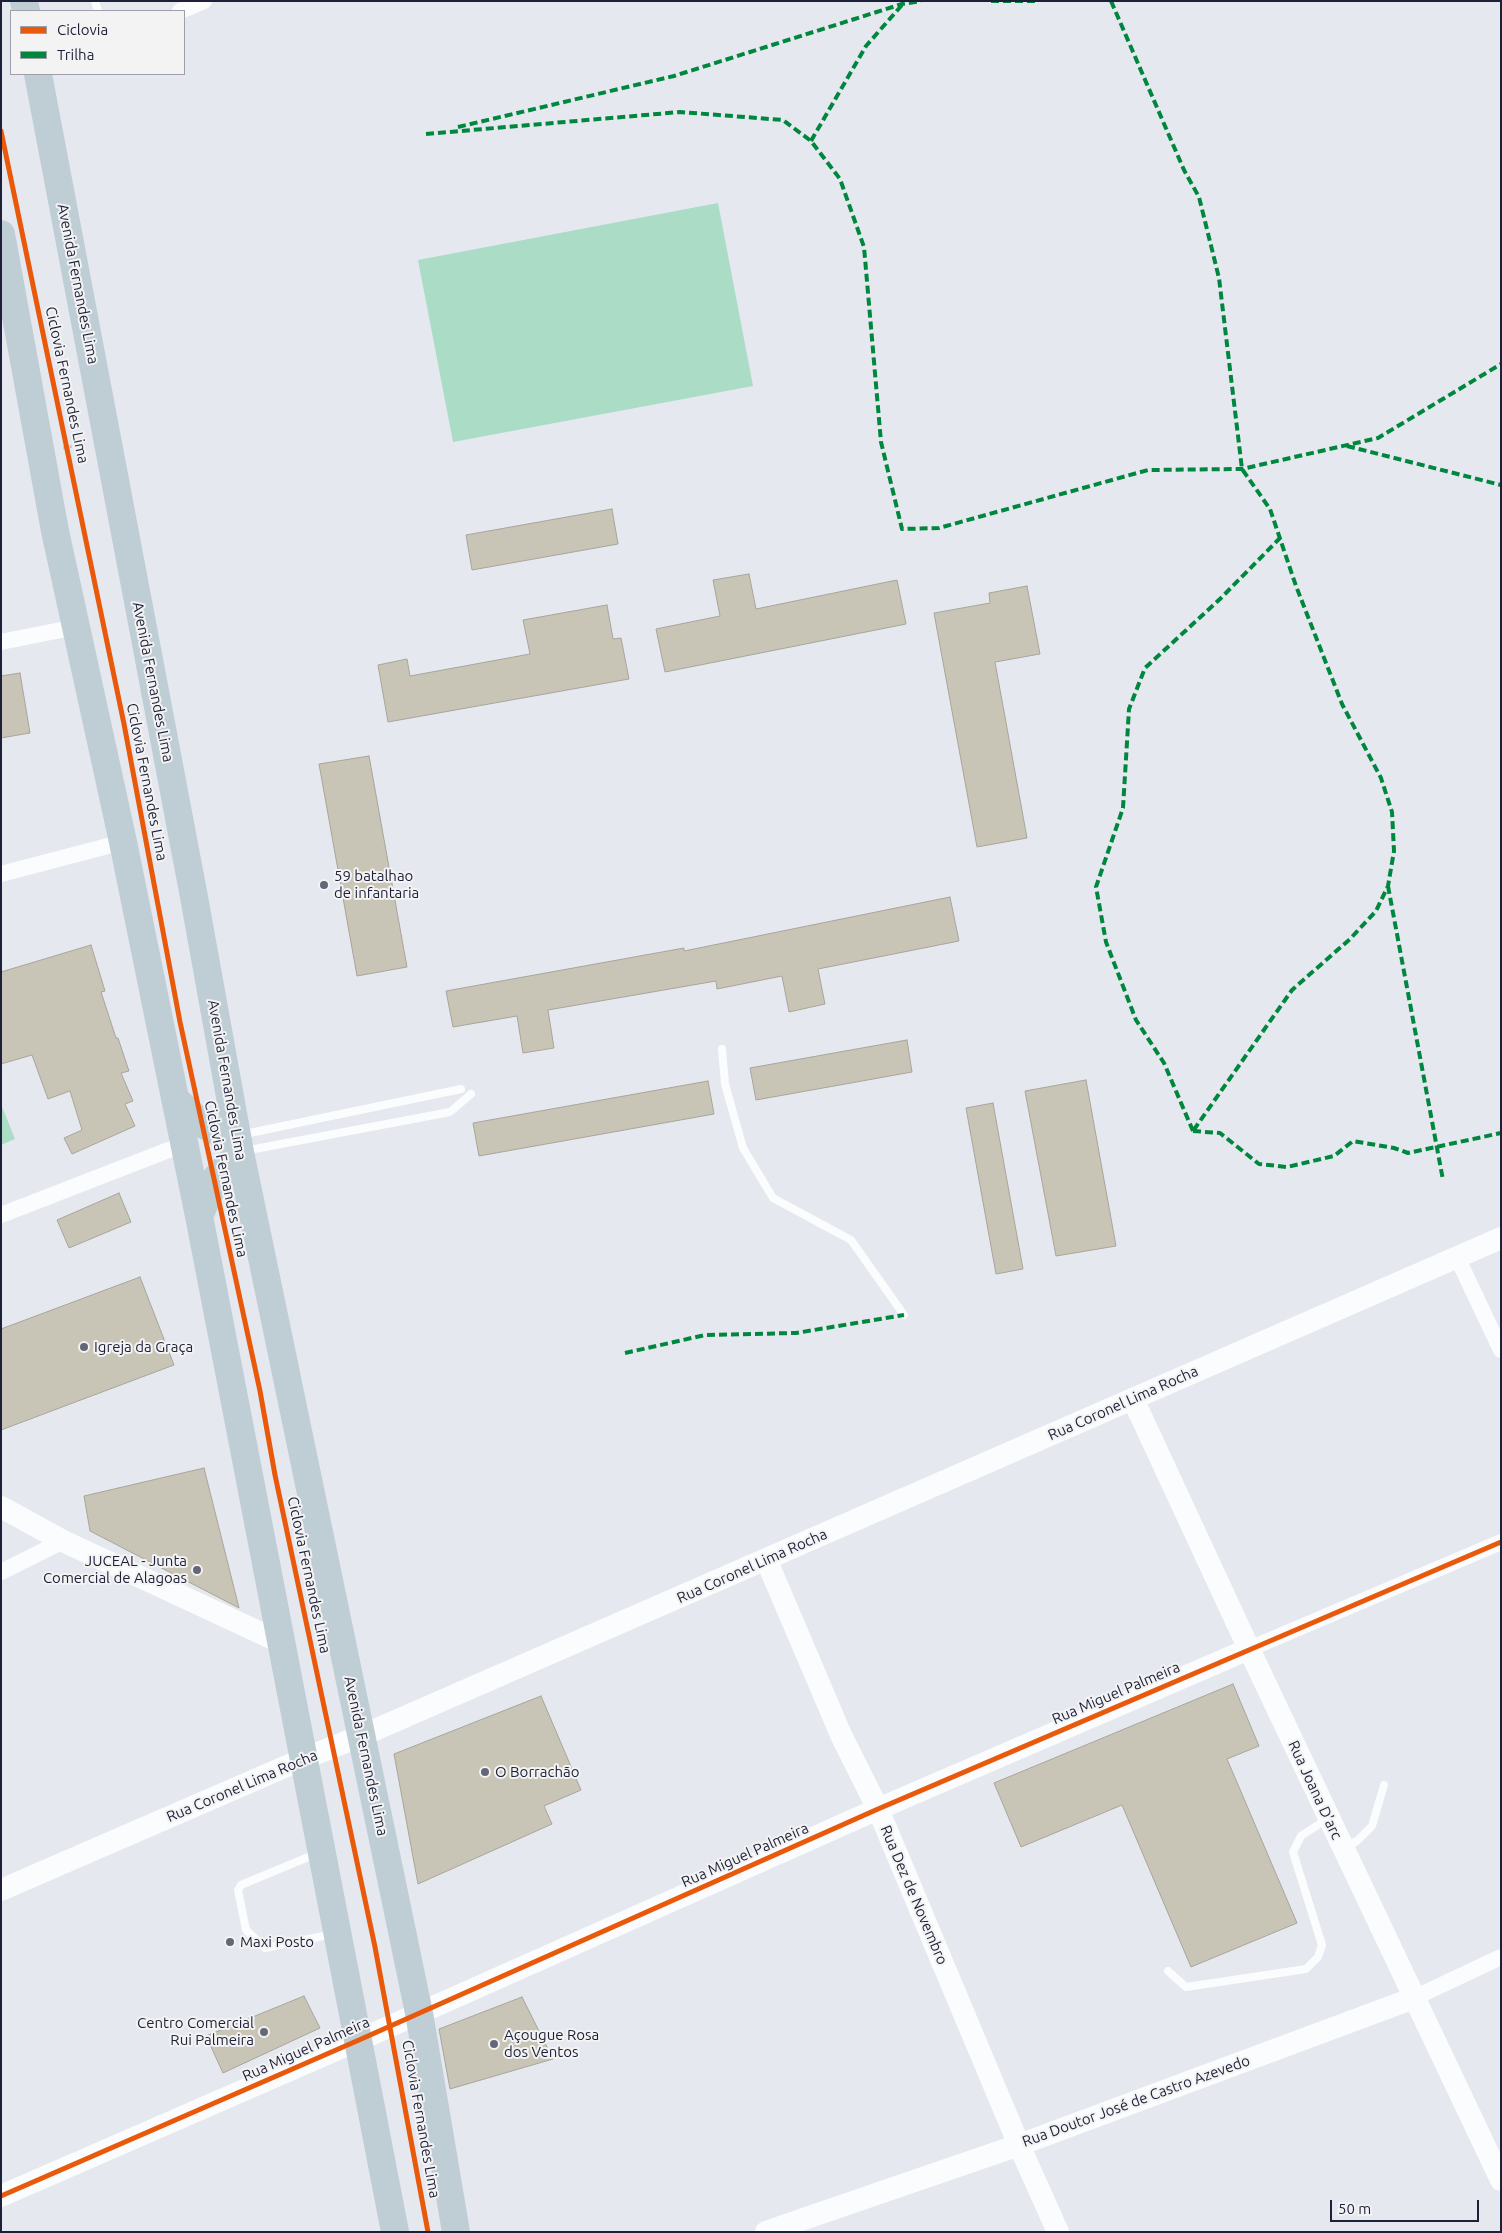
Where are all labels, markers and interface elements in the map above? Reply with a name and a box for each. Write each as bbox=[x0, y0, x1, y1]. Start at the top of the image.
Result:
legend bbox=[10, 10, 185, 75]
text: Ciclovia bbox=[57, 21, 108, 38]
text: Trilha bbox=[57, 46, 94, 63]
street label: Avenida Fernandes Lima bbox=[54, 202, 102, 366]
street label: Ciclovia Fernandes Lima bbox=[42, 305, 92, 465]
street label: Avenida Fernandes Lima bbox=[129, 600, 177, 764]
street label: Ciclovia Fernandes Lima bbox=[123, 702, 171, 862]
place label: 59 batalhao de infantaria bbox=[334, 867, 419, 902]
marker: 59 batalhao de infantaria bbox=[318, 879, 330, 891]
street label: Avenida Fernandes Lima bbox=[204, 998, 250, 1162]
street label: Ciclovia Fernandes Lima bbox=[201, 1099, 251, 1259]
place label: Igreja da Graça bbox=[94, 1338, 193, 1356]
marker: Igreja da Graça bbox=[78, 1341, 90, 1353]
street label: Rua Coronel Lima Rocha bbox=[1045, 1362, 1201, 1444]
street label: Ciclovia Fernandes Lima bbox=[284, 1495, 334, 1655]
street label: Rua Coronel Lima Rocha bbox=[674, 1525, 830, 1607]
place label: JUCEAL - Junta Comercial de Alagoas bbox=[43, 1552, 187, 1587]
marker: JUCEAL - Junta Comercial de Alagoas bbox=[191, 1564, 203, 1576]
street label: Rua Miguel Palmeira bbox=[1049, 1658, 1183, 1728]
street label: Avenida Fernandes Lima bbox=[340, 1674, 392, 1838]
street label: Rua Joana D'arc bbox=[1284, 1738, 1346, 1842]
street label: Rua Coronel Lima Rocha bbox=[164, 1746, 320, 1826]
place label: O Borrachão bbox=[495, 1763, 579, 1781]
marker: O Borrachão bbox=[479, 1766, 491, 1778]
street label: Rua Miguel Palmeira bbox=[679, 1819, 811, 1891]
street label: Rua Dez de Novembro bbox=[876, 1822, 952, 1968]
place label: Maxi Posto bbox=[240, 1933, 314, 1951]
marker: Maxi Posto bbox=[224, 1936, 236, 1948]
street label: Rua Miguel Palmeira bbox=[240, 2013, 372, 2085]
place label: Centro Comercial Rui Palmeira bbox=[137, 2014, 254, 2049]
marker: Centro Comercial Rui Palmeira bbox=[258, 2026, 270, 2038]
place label: Açougue Rosa dos Ventos bbox=[504, 2026, 599, 2061]
marker: Açougue Rosa dos Ventos bbox=[488, 2038, 500, 2050]
street label: Ciclovia Fernandes Lima bbox=[398, 2039, 444, 2199]
street label: Rua Doutor José de Castro Azevedo bbox=[1020, 2051, 1252, 2151]
scale bar bbox=[1332, 2190, 1481, 2222]
text: 50 m bbox=[1338, 2200, 1371, 2217]

